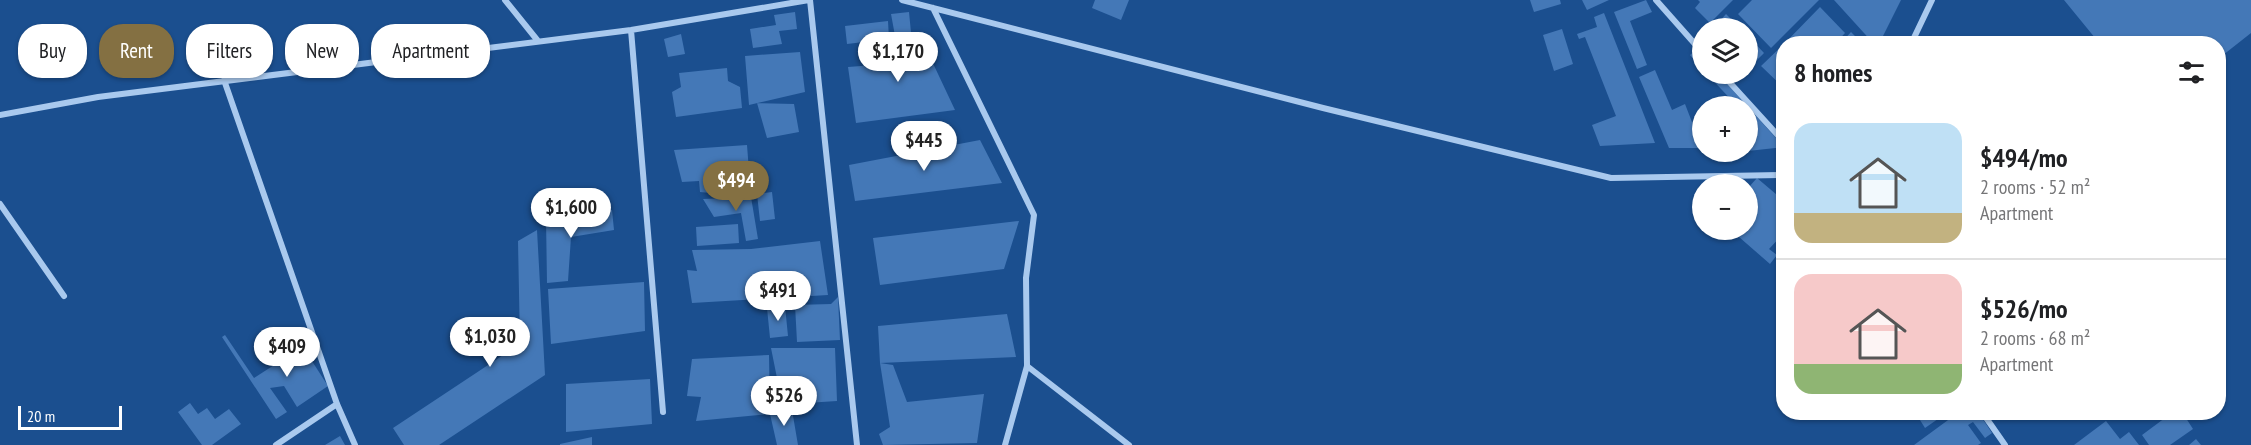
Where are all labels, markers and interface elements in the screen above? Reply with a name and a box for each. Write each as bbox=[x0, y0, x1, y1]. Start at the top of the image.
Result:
map controls bbox=[1692, 18, 1758, 240]
button: layers bbox=[1692, 18, 1758, 84]
chip: Buy bbox=[18, 24, 87, 78]
chip: Rent bbox=[99, 24, 174, 78]
chip: Filters bbox=[186, 24, 273, 78]
chip: New bbox=[285, 24, 359, 78]
chip: Apartment bbox=[371, 24, 490, 78]
pin: $1,170 bbox=[849, 32, 947, 83]
text: $1,170 bbox=[872, 38, 924, 64]
text: 8 homes bbox=[1794, 56, 1872, 89]
icon: filters bbox=[2175, 56, 2208, 89]
button: + bbox=[1692, 96, 1758, 162]
pin: $445 bbox=[888, 121, 960, 172]
text: $445 bbox=[905, 127, 943, 153]
text: $494/mo bbox=[1980, 141, 2068, 174]
icon: home bbox=[1842, 147, 1914, 219]
pin: $494 bbox=[700, 161, 772, 212]
text: $494 bbox=[717, 167, 755, 193]
button: − bbox=[1692, 174, 1758, 240]
text: 2 rooms · 52 m² bbox=[1980, 174, 2090, 200]
pin: $1,600 bbox=[522, 188, 620, 239]
text: $1,600 bbox=[545, 194, 597, 220]
text: Apartment bbox=[1980, 200, 2053, 226]
pin: $491 bbox=[742, 271, 814, 322]
text: $491 bbox=[759, 277, 797, 303]
text: $526/mo bbox=[1980, 292, 2068, 325]
icon: home bbox=[1842, 298, 1914, 370]
pin: $1,030 bbox=[441, 317, 539, 368]
text: $1,030 bbox=[464, 323, 516, 349]
text: 2 rooms · 68 m² bbox=[1980, 325, 2090, 351]
pin: $409 bbox=[251, 327, 323, 378]
text: $409 bbox=[268, 333, 306, 359]
text: Apartment bbox=[1980, 351, 2053, 377]
pin: $526 bbox=[748, 376, 820, 427]
text: $526 bbox=[765, 382, 803, 408]
scale bar bbox=[18, 403, 122, 430]
text: 20 m bbox=[27, 406, 55, 426]

